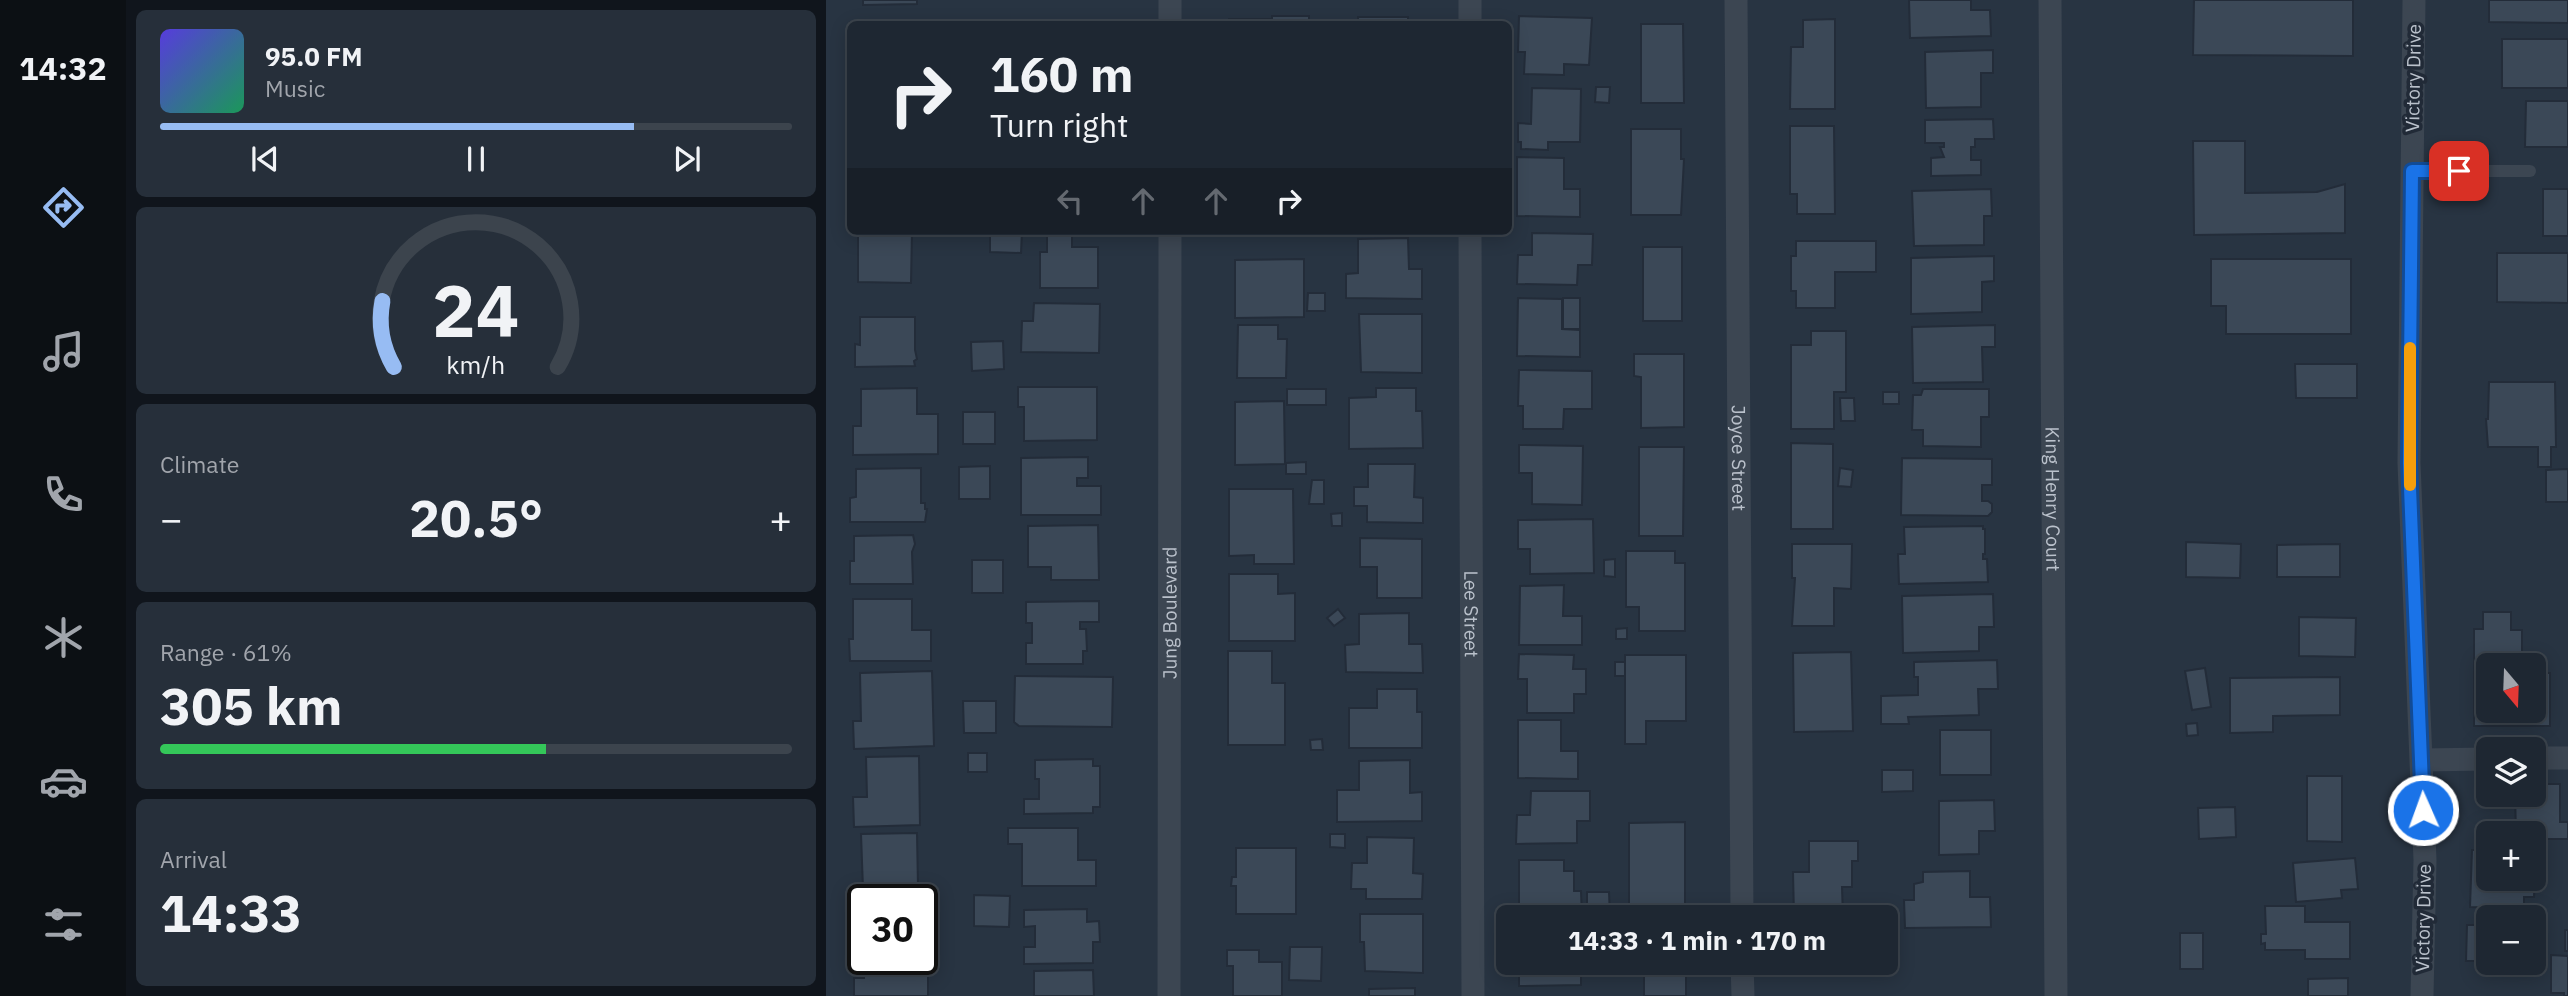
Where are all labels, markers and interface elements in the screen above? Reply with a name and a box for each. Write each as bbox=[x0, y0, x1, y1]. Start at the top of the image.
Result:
street label: Victory Drive bbox=[2400, 24, 2426, 132]
text: 95.0 FM bbox=[265, 39, 363, 73]
text: 160 m bbox=[990, 42, 1134, 105]
text: 14:32 bbox=[19, 47, 107, 89]
icon: right bbox=[875, 49, 966, 140]
text: Music bbox=[265, 73, 325, 103]
text: Turn right bbox=[990, 104, 1128, 146]
icon: previous bbox=[246, 140, 284, 178]
icon: pause bbox=[457, 140, 495, 178]
icon: next bbox=[668, 140, 706, 178]
pin bbox=[2429, 141, 2489, 201]
icon: arrive bbox=[2440, 152, 2478, 190]
icon: left bbox=[1051, 182, 1089, 220]
icon: ahead bbox=[1124, 182, 1162, 220]
icon: ahead bbox=[1197, 182, 1235, 220]
icon: right bbox=[1270, 182, 1308, 220]
icon: directions bbox=[39, 183, 88, 232]
text: 24 bbox=[432, 262, 520, 357]
icon: music bbox=[39, 327, 88, 376]
text: km/h bbox=[447, 348, 505, 381]
street label: Joyce Street bbox=[1727, 405, 1751, 511]
street label: King Henry Court bbox=[2041, 426, 2065, 572]
text: Climate bbox=[160, 449, 239, 479]
icon: phone bbox=[39, 470, 88, 519]
text: 20.5° bbox=[409, 484, 543, 551]
text: − bbox=[160, 494, 183, 543]
text: + bbox=[769, 494, 792, 543]
street label: Jung Boulevard bbox=[1157, 547, 1182, 679]
street label: Lee Street bbox=[1459, 571, 1484, 657]
icon: climate bbox=[39, 613, 88, 662]
text: Range · 61% bbox=[160, 637, 292, 667]
north arrow bbox=[2476, 653, 2546, 723]
map controls bbox=[2476, 653, 2546, 975]
text: 305 km bbox=[160, 672, 342, 739]
button: layers bbox=[2476, 737, 2546, 807]
icon: car bbox=[39, 757, 88, 806]
position arrow bbox=[2386, 773, 2460, 847]
button: + bbox=[2476, 821, 2546, 891]
text: Arrival bbox=[160, 844, 227, 874]
street label: Victory Drive bbox=[2410, 864, 2436, 972]
text: 14:33 bbox=[160, 879, 302, 946]
speed limit sign: 30 bbox=[847, 884, 938, 975]
icon: filters bbox=[39, 900, 88, 949]
button: − bbox=[2476, 905, 2546, 975]
text: 14:33 · 1 min · 170 m bbox=[1568, 923, 1826, 957]

